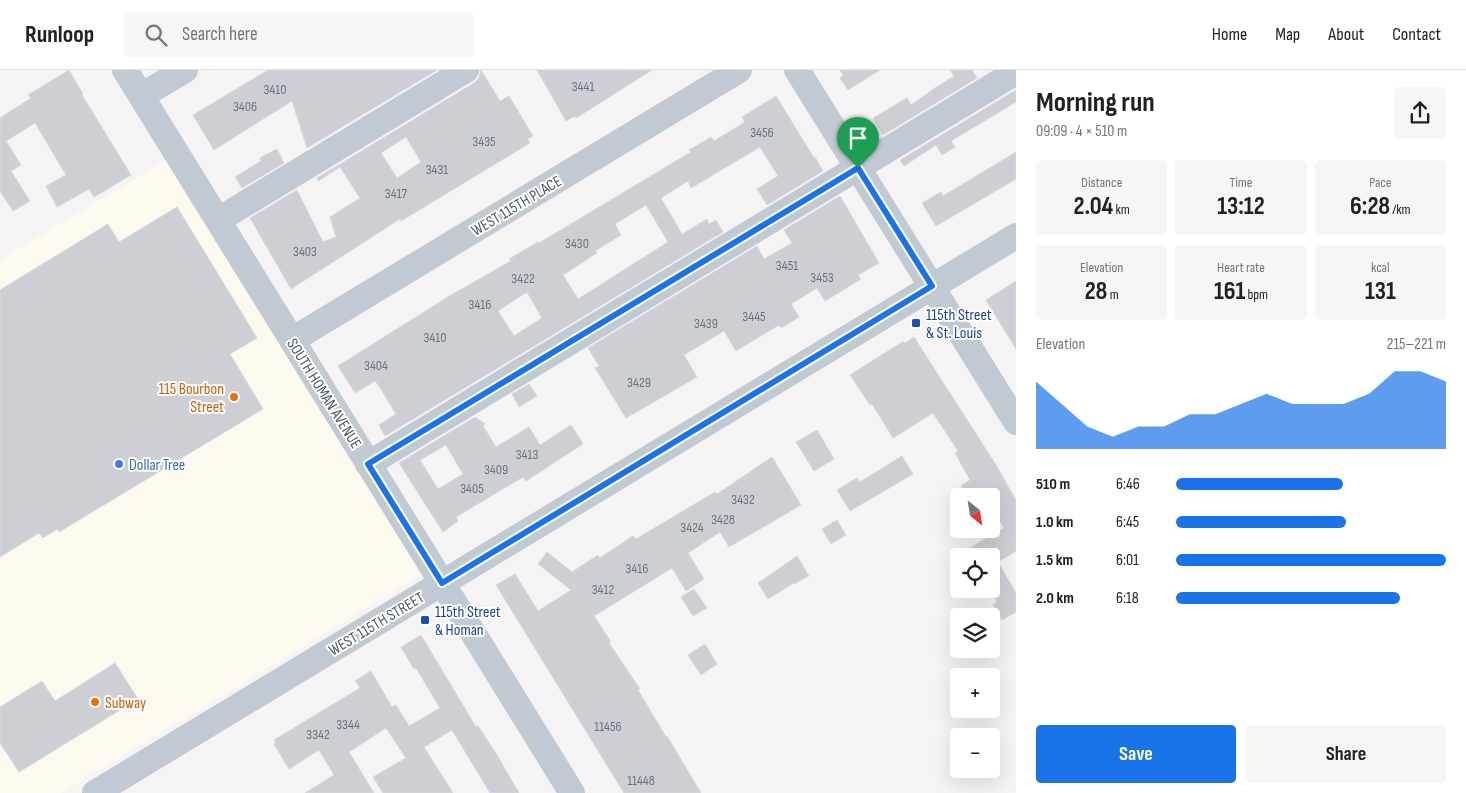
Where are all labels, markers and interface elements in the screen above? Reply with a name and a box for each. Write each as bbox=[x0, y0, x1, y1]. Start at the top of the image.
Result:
search box bbox=[124, 12, 474, 57]
text: Runloop bbox=[25, 20, 94, 49]
icon: search bbox=[142, 21, 170, 49]
text: Search here bbox=[182, 23, 258, 46]
text: Home bbox=[1212, 24, 1247, 45]
text: Map bbox=[1275, 24, 1300, 45]
text: About bbox=[1328, 24, 1364, 45]
text: Contact bbox=[1392, 24, 1441, 45]
house number: 3441 bbox=[572, 78, 594, 95]
house number: 3410 bbox=[264, 81, 286, 98]
text: Morning run bbox=[1036, 86, 1155, 119]
button: share bbox=[1394, 87, 1446, 139]
house number: 3406 bbox=[233, 98, 257, 115]
pin bbox=[837, 117, 879, 168]
text: 09:09 · 4 × 510 m bbox=[1036, 122, 1127, 141]
house number: 3456 bbox=[750, 124, 774, 141]
icon: arrive bbox=[844, 124, 872, 152]
house number: 3435 bbox=[472, 133, 496, 150]
house number: 3431 bbox=[426, 161, 448, 178]
street label: WEST 115TH PLACE bbox=[468, 172, 565, 241]
text: Distance bbox=[1081, 174, 1122, 191]
text: Time bbox=[1230, 174, 1252, 191]
text: Pace bbox=[1369, 174, 1391, 191]
house number: 3417 bbox=[385, 185, 408, 202]
text: 2.04 bbox=[1074, 191, 1113, 222]
text: 13:12 bbox=[1217, 191, 1265, 222]
text: 6:28 bbox=[1350, 191, 1390, 222]
text: km bbox=[1113, 201, 1130, 218]
text: /km bbox=[1390, 201, 1411, 218]
house number: 3430 bbox=[565, 235, 589, 252]
house number: 3403 bbox=[293, 243, 317, 260]
house number: 3451 bbox=[776, 257, 798, 274]
text: Elevation bbox=[1080, 259, 1123, 276]
text: Heart rate bbox=[1217, 259, 1265, 276]
text: kcal bbox=[1371, 259, 1390, 276]
house number: 3453 bbox=[810, 269, 834, 286]
house number: 3422 bbox=[511, 270, 535, 287]
text: 28 bbox=[1085, 276, 1107, 307]
text: 161 bbox=[1214, 276, 1245, 307]
text: 131 bbox=[1365, 276, 1396, 307]
text: m bbox=[1107, 286, 1119, 303]
text: bpm bbox=[1245, 286, 1268, 303]
house number: 3416 bbox=[469, 296, 491, 313]
place label: 115th Street & St. Louis bbox=[926, 306, 992, 343]
house number: 3445 bbox=[742, 308, 766, 325]
house number: 3439 bbox=[694, 315, 718, 332]
marker: 115th Street & St. Louis bbox=[910, 317, 922, 329]
house number: 3410 bbox=[424, 329, 446, 346]
street label: SOUTH HOMAN AVENUE bbox=[282, 335, 365, 452]
text: Elevation bbox=[1036, 335, 1085, 354]
text: 215–221 m bbox=[1387, 335, 1446, 354]
house number: 3404 bbox=[364, 357, 388, 374]
house number: 3429 bbox=[627, 374, 651, 391]
place label: 115 Bourbon Street bbox=[159, 380, 224, 417]
marker: 115 Bourbon Street bbox=[228, 391, 240, 403]
house number: 3413 bbox=[516, 446, 538, 463]
place label: Dollar Tree bbox=[129, 456, 185, 475]
marker: Dollar Tree bbox=[113, 458, 125, 470]
house number: 3409 bbox=[484, 461, 508, 478]
text: 510 m bbox=[1036, 475, 1070, 494]
text: 6:46 bbox=[1116, 475, 1140, 494]
house number: 3405 bbox=[460, 480, 484, 497]
north arrow bbox=[950, 488, 1000, 538]
map controls bbox=[950, 488, 1000, 778]
house number: 3432 bbox=[731, 491, 755, 508]
house number: 3428 bbox=[711, 511, 735, 528]
text: 1.0 km bbox=[1036, 513, 1073, 532]
text: 6:45 bbox=[1116, 513, 1139, 532]
house number: 3424 bbox=[680, 519, 704, 536]
button: locate bbox=[950, 548, 1000, 598]
text: 1.5 km bbox=[1036, 551, 1073, 570]
text: 6:01 bbox=[1116, 551, 1139, 570]
house number: 3416 bbox=[626, 560, 648, 577]
house number: 3412 bbox=[592, 581, 615, 598]
street label: WEST 115TH STREET bbox=[326, 588, 428, 660]
text: 2.0 km bbox=[1036, 589, 1074, 608]
text: 6:18 bbox=[1116, 589, 1139, 608]
place label: 115th Street & Homan bbox=[435, 603, 501, 640]
button: layers bbox=[950, 608, 1000, 658]
marker: 115th Street & Homan bbox=[419, 614, 431, 626]
button: + bbox=[950, 668, 1000, 718]
place label: Subway bbox=[105, 694, 146, 713]
marker: Subway bbox=[89, 696, 101, 708]
house number: 3344 bbox=[336, 716, 360, 733]
house number: 11456 bbox=[594, 718, 622, 735]
button: Save bbox=[1036, 725, 1236, 783]
button: Share bbox=[1246, 725, 1446, 783]
house number: 3342 bbox=[306, 726, 330, 743]
button: − bbox=[950, 728, 1000, 778]
house number: 11448 bbox=[627, 772, 655, 789]

